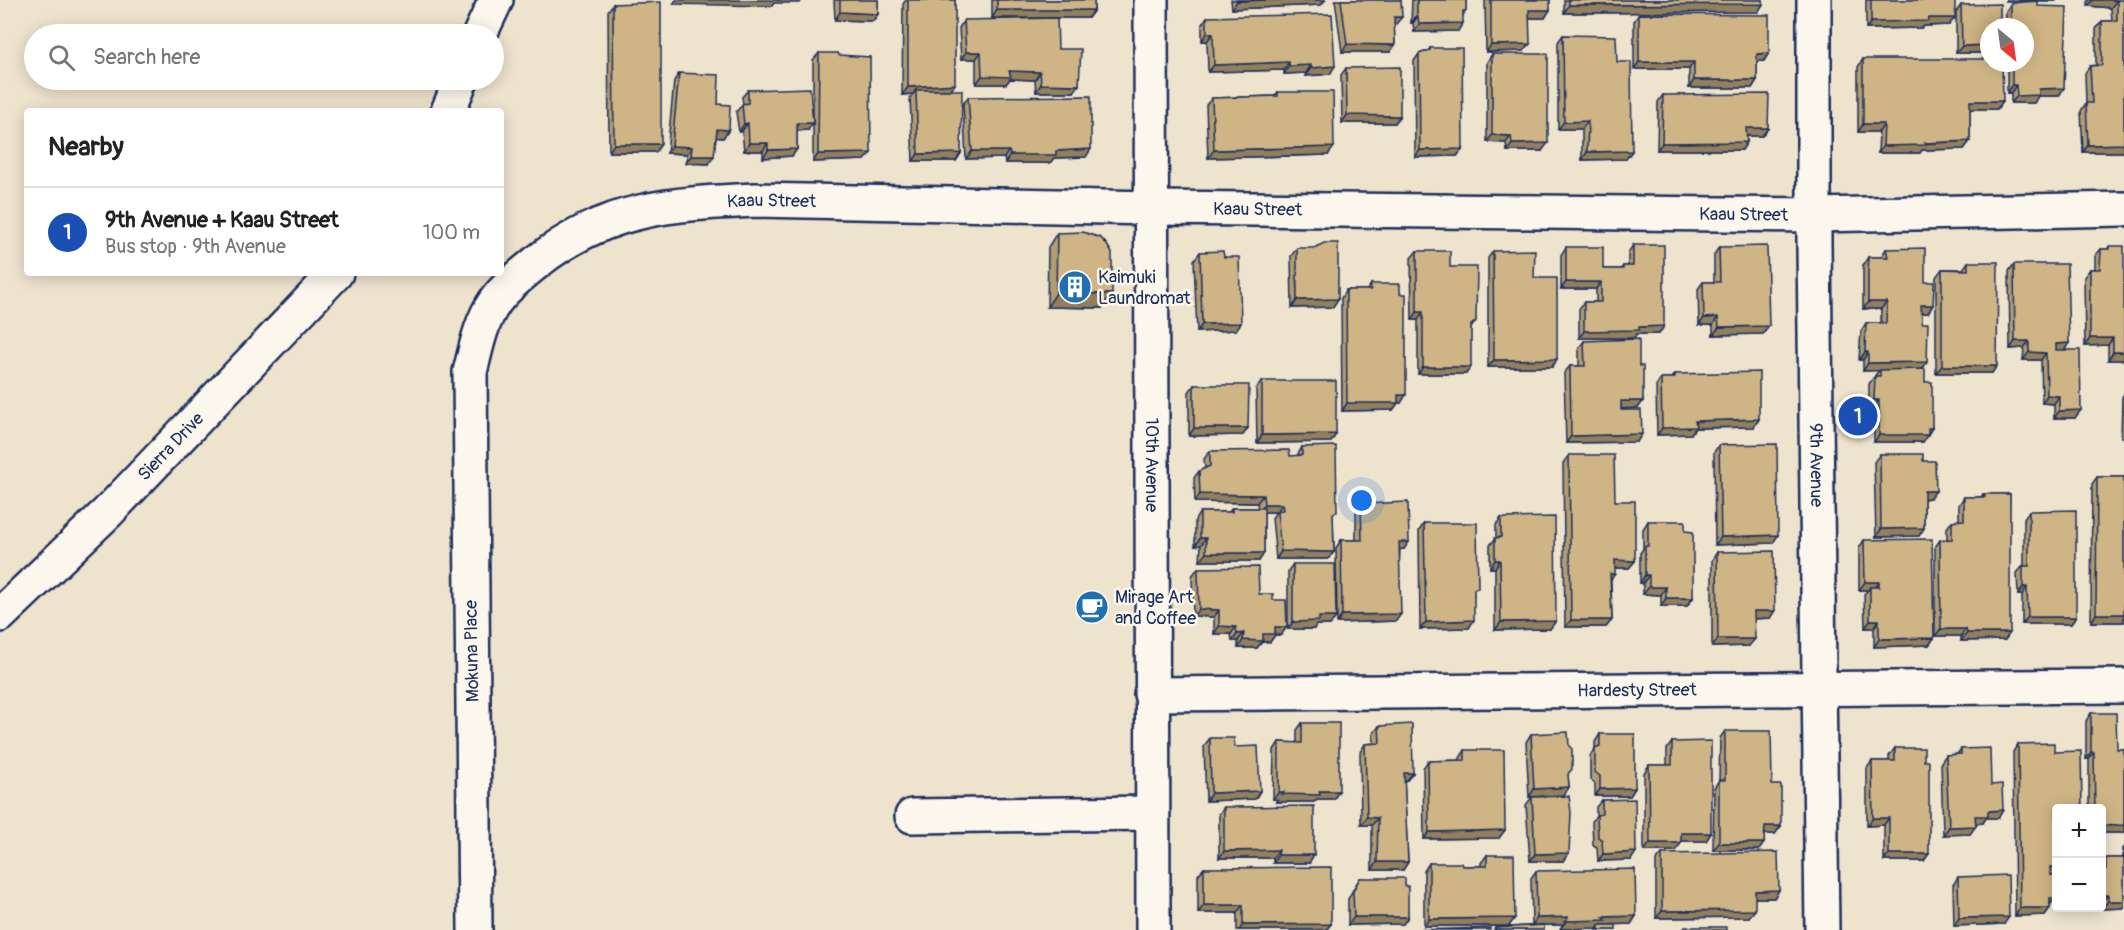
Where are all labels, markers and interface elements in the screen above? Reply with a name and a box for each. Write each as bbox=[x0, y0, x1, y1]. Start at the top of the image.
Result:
north arrow bbox=[1980, 18, 2034, 72]
search box bbox=[24, 24, 504, 90]
icon: search bbox=[45, 41, 78, 74]
text: Search here bbox=[93, 43, 200, 71]
text: Nearby bbox=[48, 131, 124, 163]
street label: Kaau Street bbox=[726, 188, 817, 213]
street label: Kaau Street bbox=[1213, 197, 1303, 221]
street label: Kaau Street bbox=[1699, 202, 1789, 226]
text: 9th Avenue + Kaau Street bbox=[105, 206, 339, 234]
text: 1 bbox=[64, 220, 71, 245]
text: 100 m bbox=[423, 220, 480, 245]
text: Bus stop · 9th Avenue bbox=[105, 234, 286, 259]
place label: Kaimuki Laundromat bbox=[1098, 266, 1191, 310]
building icon: Kaimuki Laundromat bbox=[1057, 269, 1093, 305]
pin: 1 bbox=[1838, 394, 1878, 438]
street label: Sierra Drive bbox=[133, 407, 209, 485]
street label: 10th Avenue bbox=[1140, 418, 1164, 512]
street label: 9th Avenue bbox=[1805, 423, 1829, 507]
your location bbox=[1347, 486, 1376, 515]
place label: Mirage Art and Coffee bbox=[1115, 586, 1196, 630]
cafe icon: Mirage Art and Coffee bbox=[1074, 589, 1110, 625]
street label: Mokuna Place bbox=[460, 600, 484, 702]
street label: Hardesty Street bbox=[1577, 678, 1698, 702]
map controls bbox=[2052, 804, 2106, 912]
button: + bbox=[2052, 804, 2106, 858]
button: − bbox=[2052, 858, 2106, 912]

